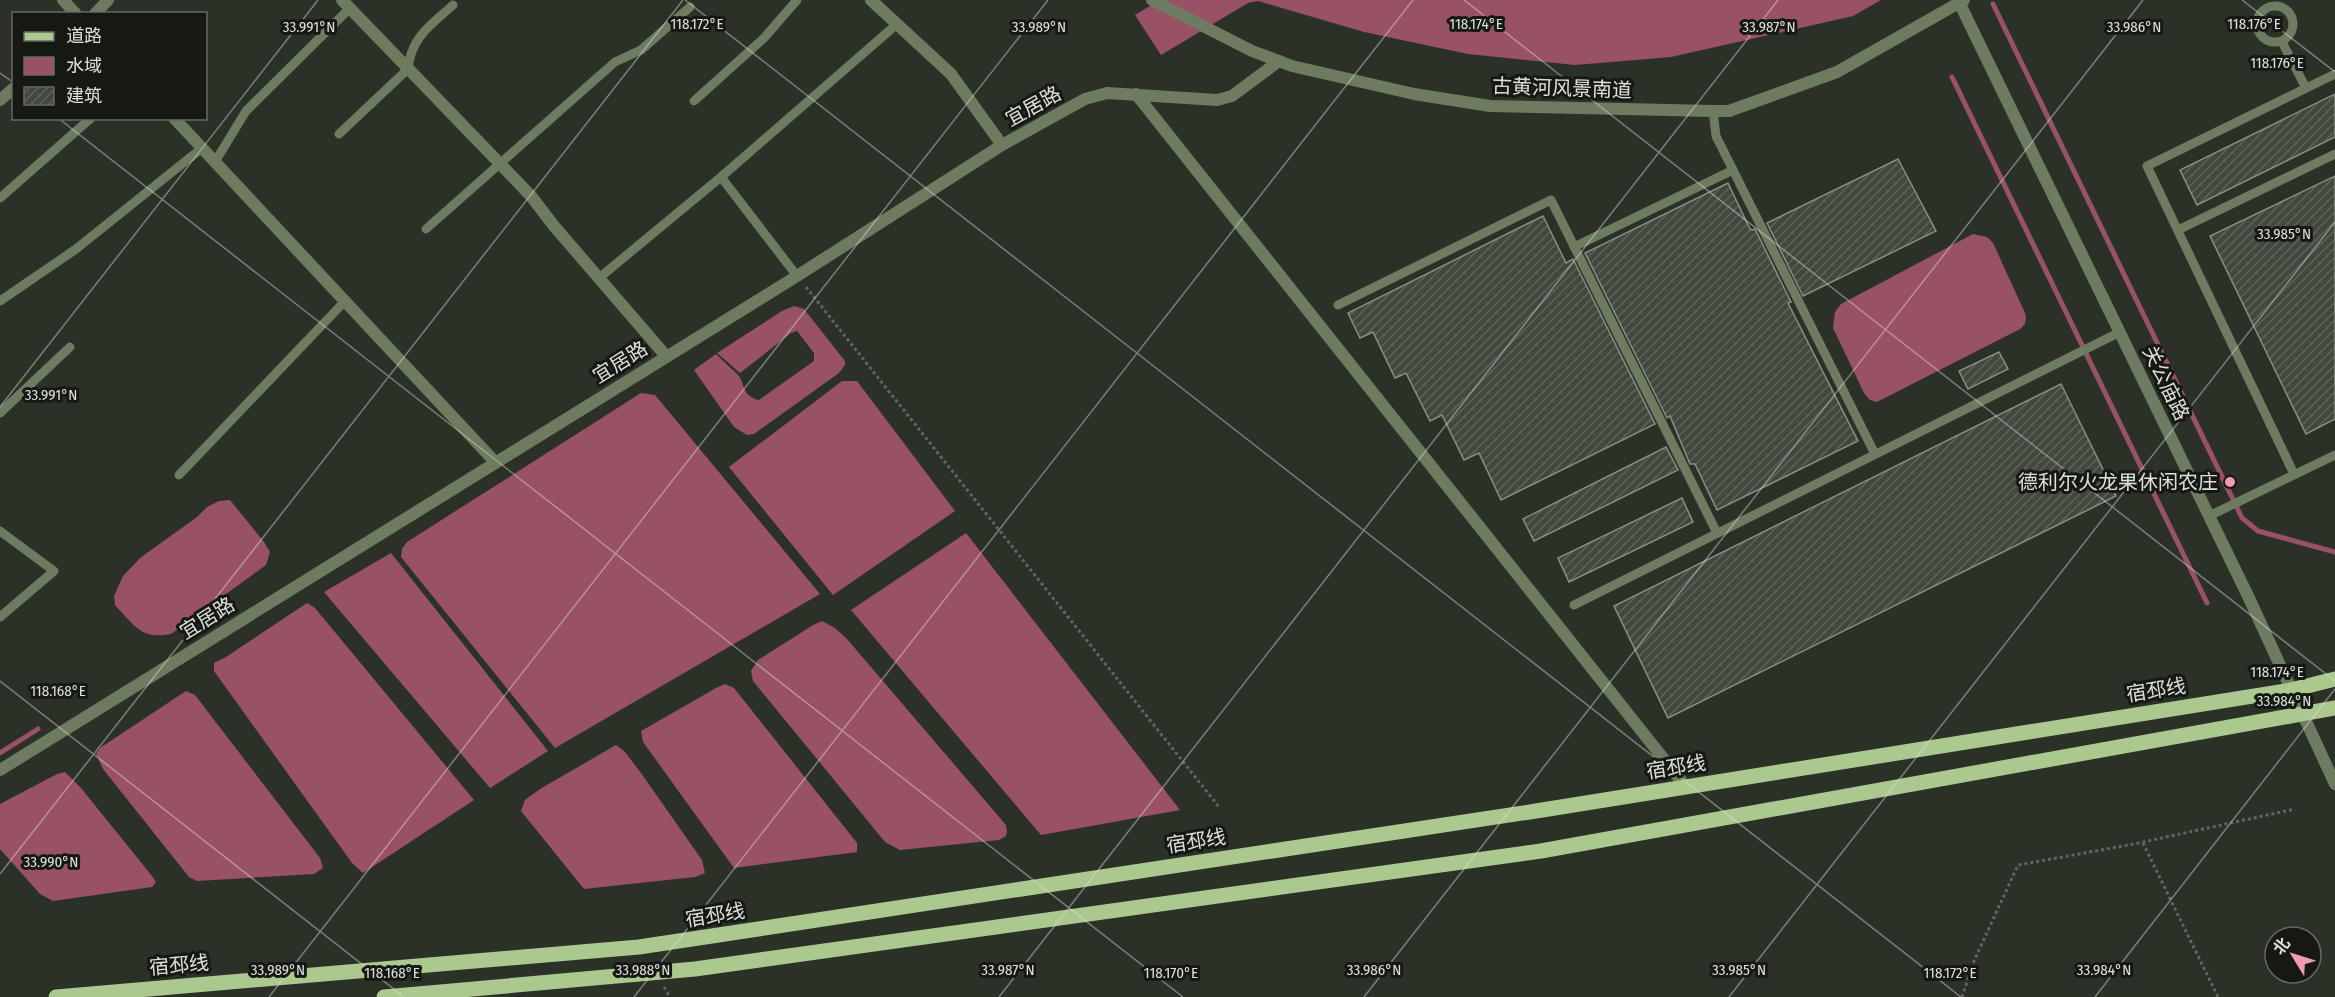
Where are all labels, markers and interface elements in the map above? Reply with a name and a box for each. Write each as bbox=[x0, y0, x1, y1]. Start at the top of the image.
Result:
legend bbox=[12, 12, 207, 120]
text: 118.172°E bbox=[670, 15, 724, 33]
text: 118.174°E bbox=[1449, 15, 1503, 33]
text: 118.176°E bbox=[2227, 15, 2281, 33]
text: 33.991°N bbox=[283, 18, 335, 36]
text: 33.989°N bbox=[1012, 18, 1066, 36]
text: 33.987°N bbox=[1742, 18, 1796, 36]
text: 33.986°N bbox=[2107, 18, 2161, 36]
text: 道路 bbox=[66, 25, 102, 47]
text: 118.176°E bbox=[2250, 54, 2304, 72]
text: 水域 bbox=[66, 55, 102, 77]
street label: 古黄河风景南道 bbox=[1492, 74, 1632, 102]
street label: 宜居路 bbox=[1001, 81, 1065, 131]
text: 建筑 bbox=[66, 85, 102, 107]
text: 33.985°N bbox=[2257, 225, 2311, 243]
street label: 宜居路 bbox=[588, 336, 652, 388]
street label: 关公庙路 bbox=[2138, 342, 2194, 424]
text: 33.991°N bbox=[25, 386, 77, 404]
place label: 德利尔火龙果休闲农庄 bbox=[2018, 470, 2218, 494]
marker: 德利尔火龙果休闲农庄 bbox=[2223, 475, 2237, 489]
street label: 宜居路 bbox=[175, 592, 239, 644]
text: 118.174°E bbox=[2250, 663, 2304, 681]
street label: 宿邳线 bbox=[2124, 673, 2188, 707]
text: 118.168°E bbox=[30, 682, 86, 700]
text: 33.984°N bbox=[2257, 692, 2311, 710]
street label: 宿邳线 bbox=[1644, 750, 1708, 784]
street label: 宿邳线 bbox=[1164, 824, 1228, 858]
text: 33.990°N bbox=[24, 853, 78, 871]
street label: 宿邳线 bbox=[683, 898, 747, 932]
north arrow bbox=[2263, 925, 2323, 985]
text: 北 bbox=[2269, 934, 2294, 958]
street label: 宿邳线 bbox=[148, 950, 210, 980]
text: 33.989°N bbox=[251, 961, 305, 979]
text: 33.988°N bbox=[616, 961, 670, 979]
text: 33.987°N bbox=[981, 961, 1035, 979]
text: 33.986°N bbox=[1347, 961, 1401, 979]
text: 33.985°N bbox=[1712, 961, 1766, 979]
text: 33.984°N bbox=[2077, 961, 2131, 979]
text: 118.168°E bbox=[364, 964, 420, 982]
text: 118.170°E bbox=[1144, 964, 1198, 982]
text: 118.172°E bbox=[1923, 964, 1977, 982]

